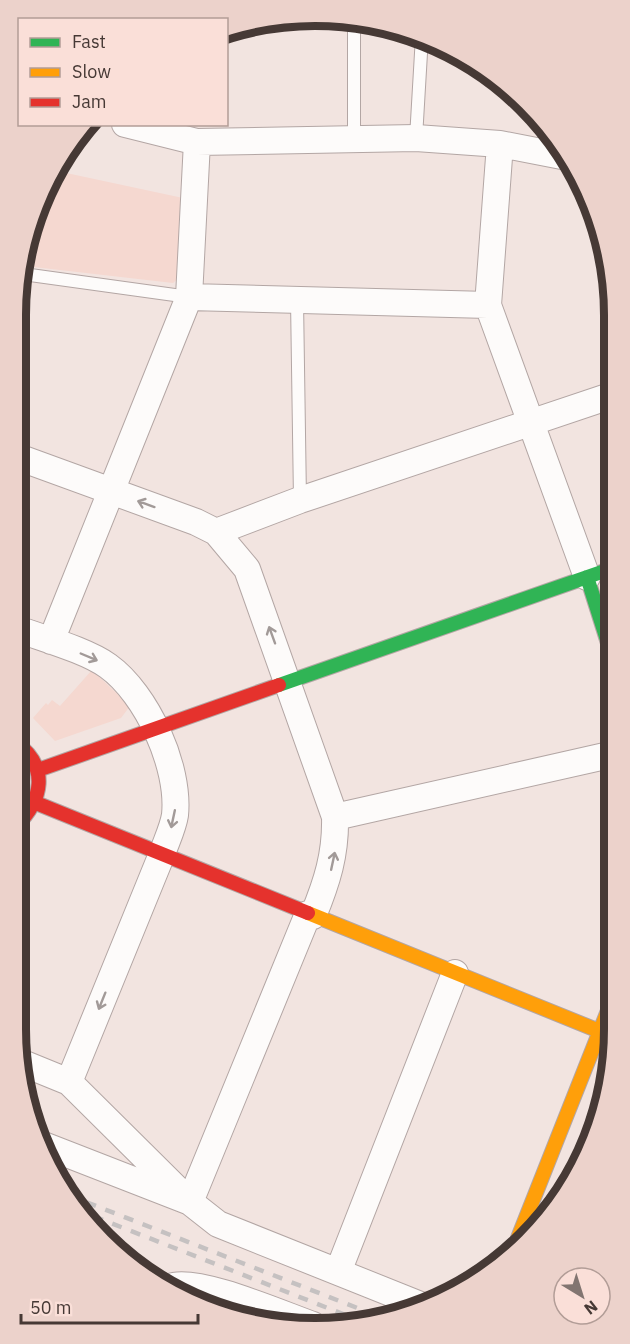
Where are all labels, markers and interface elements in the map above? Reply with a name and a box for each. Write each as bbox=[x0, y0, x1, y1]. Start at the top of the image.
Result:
legend bbox=[18, 18, 228, 126]
text: Fast bbox=[72, 30, 106, 53]
text: Slow bbox=[72, 60, 111, 83]
text: Jam bbox=[72, 90, 107, 113]
one-way arrow bbox=[137, 497, 155, 508]
one-way arrow bbox=[265, 626, 276, 645]
one-way arrow bbox=[79, 652, 98, 663]
one-way arrow bbox=[166, 810, 178, 829]
one-way arrow bbox=[328, 852, 339, 871]
one-way arrow bbox=[96, 991, 107, 1010]
north arrow bbox=[552, 1266, 612, 1326]
scale bar bbox=[21, 1287, 198, 1325]
text: 50 m bbox=[30, 1296, 72, 1319]
text: N bbox=[581, 1296, 602, 1319]

